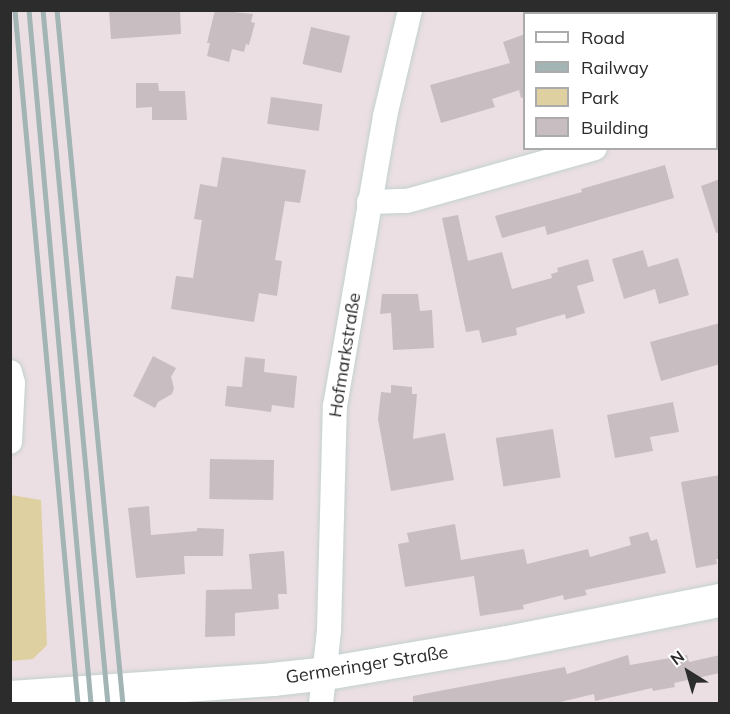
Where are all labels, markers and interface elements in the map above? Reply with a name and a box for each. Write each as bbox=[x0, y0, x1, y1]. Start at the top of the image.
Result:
legend bbox=[523, 12, 718, 150]
text: Road bbox=[581, 26, 625, 49]
text: Railway bbox=[581, 56, 649, 79]
text: Park bbox=[581, 86, 619, 109]
text: Building bbox=[581, 116, 649, 139]
street label: Hofmarkstraße bbox=[324, 291, 366, 419]
street label: Germeringer Straße bbox=[284, 641, 450, 689]
north arrow bbox=[658, 642, 718, 702]
text: N bbox=[666, 646, 688, 669]

